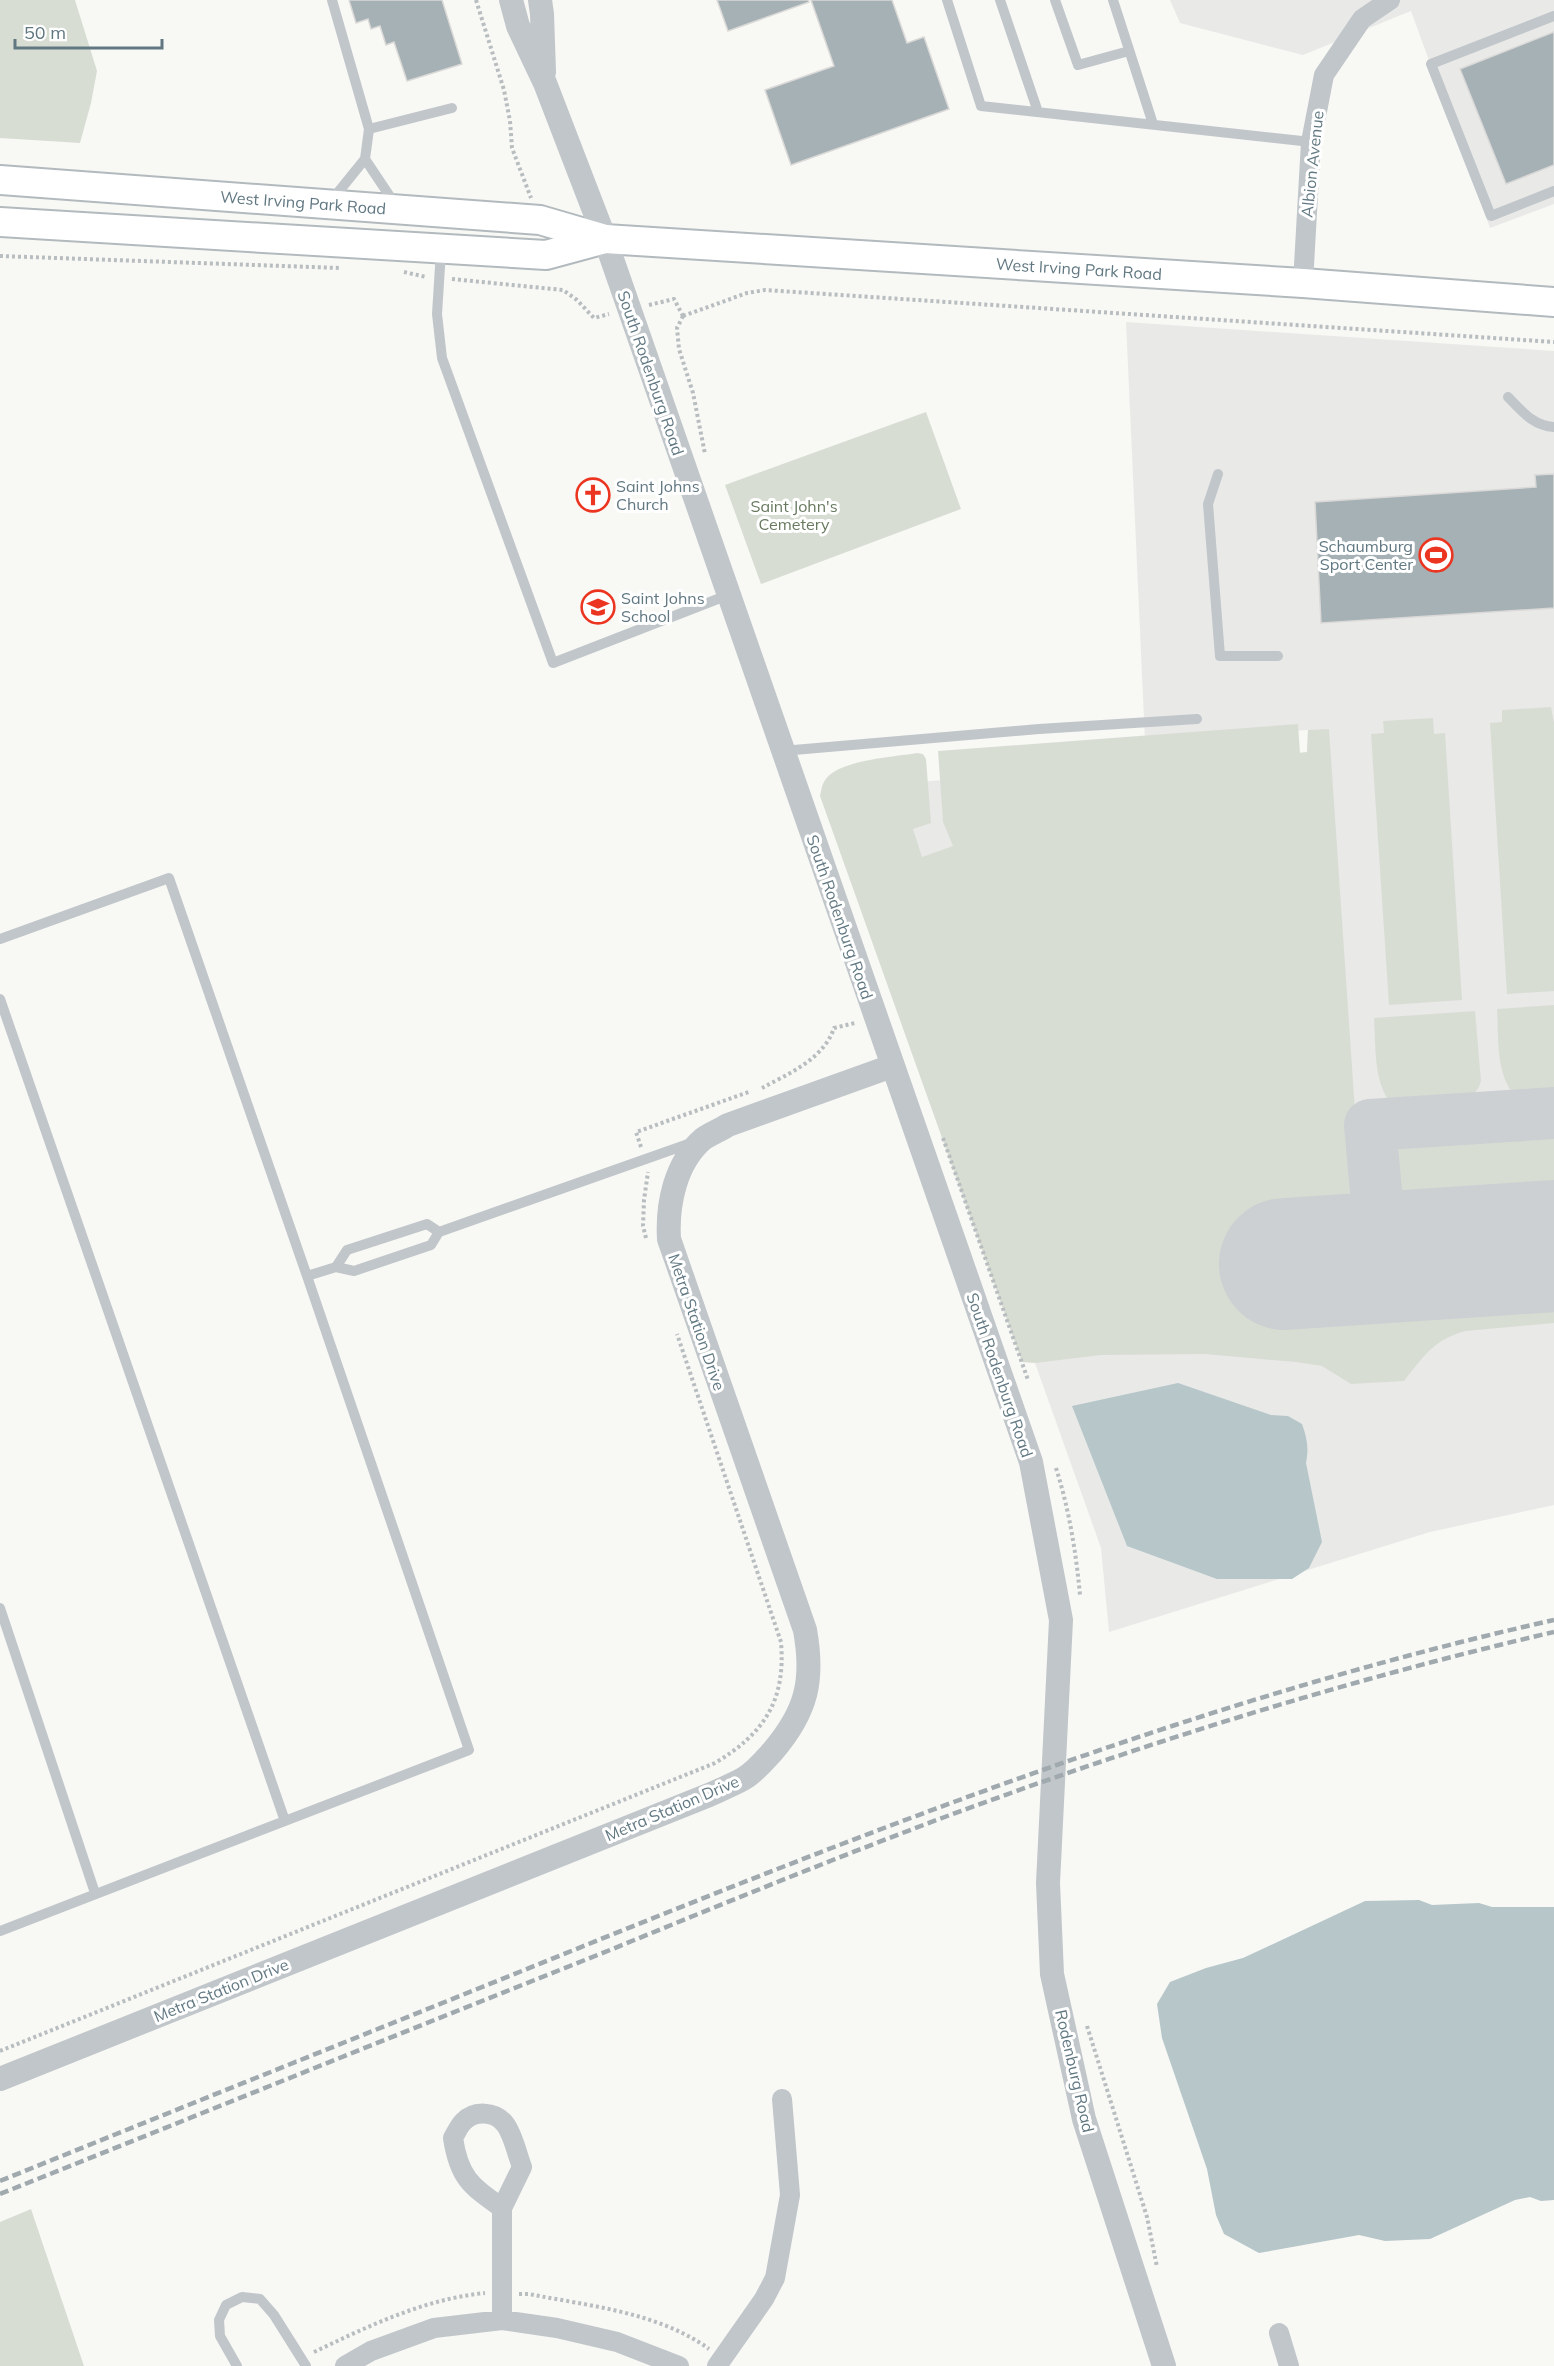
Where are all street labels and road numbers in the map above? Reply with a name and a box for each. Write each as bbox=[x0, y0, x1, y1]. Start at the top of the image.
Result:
street label: Albion Avenue bbox=[1296, 110, 1328, 218]
street label: West Irving Park Road bbox=[219, 186, 387, 219]
street label: West Irving Park Road bbox=[995, 254, 1163, 284]
street label: South Rodenburg Road bbox=[613, 288, 689, 458]
street label: South Rodenburg Road bbox=[802, 832, 878, 1002]
street label: Metra Station Drive bbox=[664, 1251, 730, 1393]
street label: South Rodenburg Road bbox=[962, 1290, 1038, 1460]
street label: Metra Station Drive bbox=[602, 1771, 742, 1845]
street label: Metra Station Drive bbox=[151, 1954, 291, 2026]
street label: Rodenburg Road bbox=[1051, 2008, 1099, 2134]

